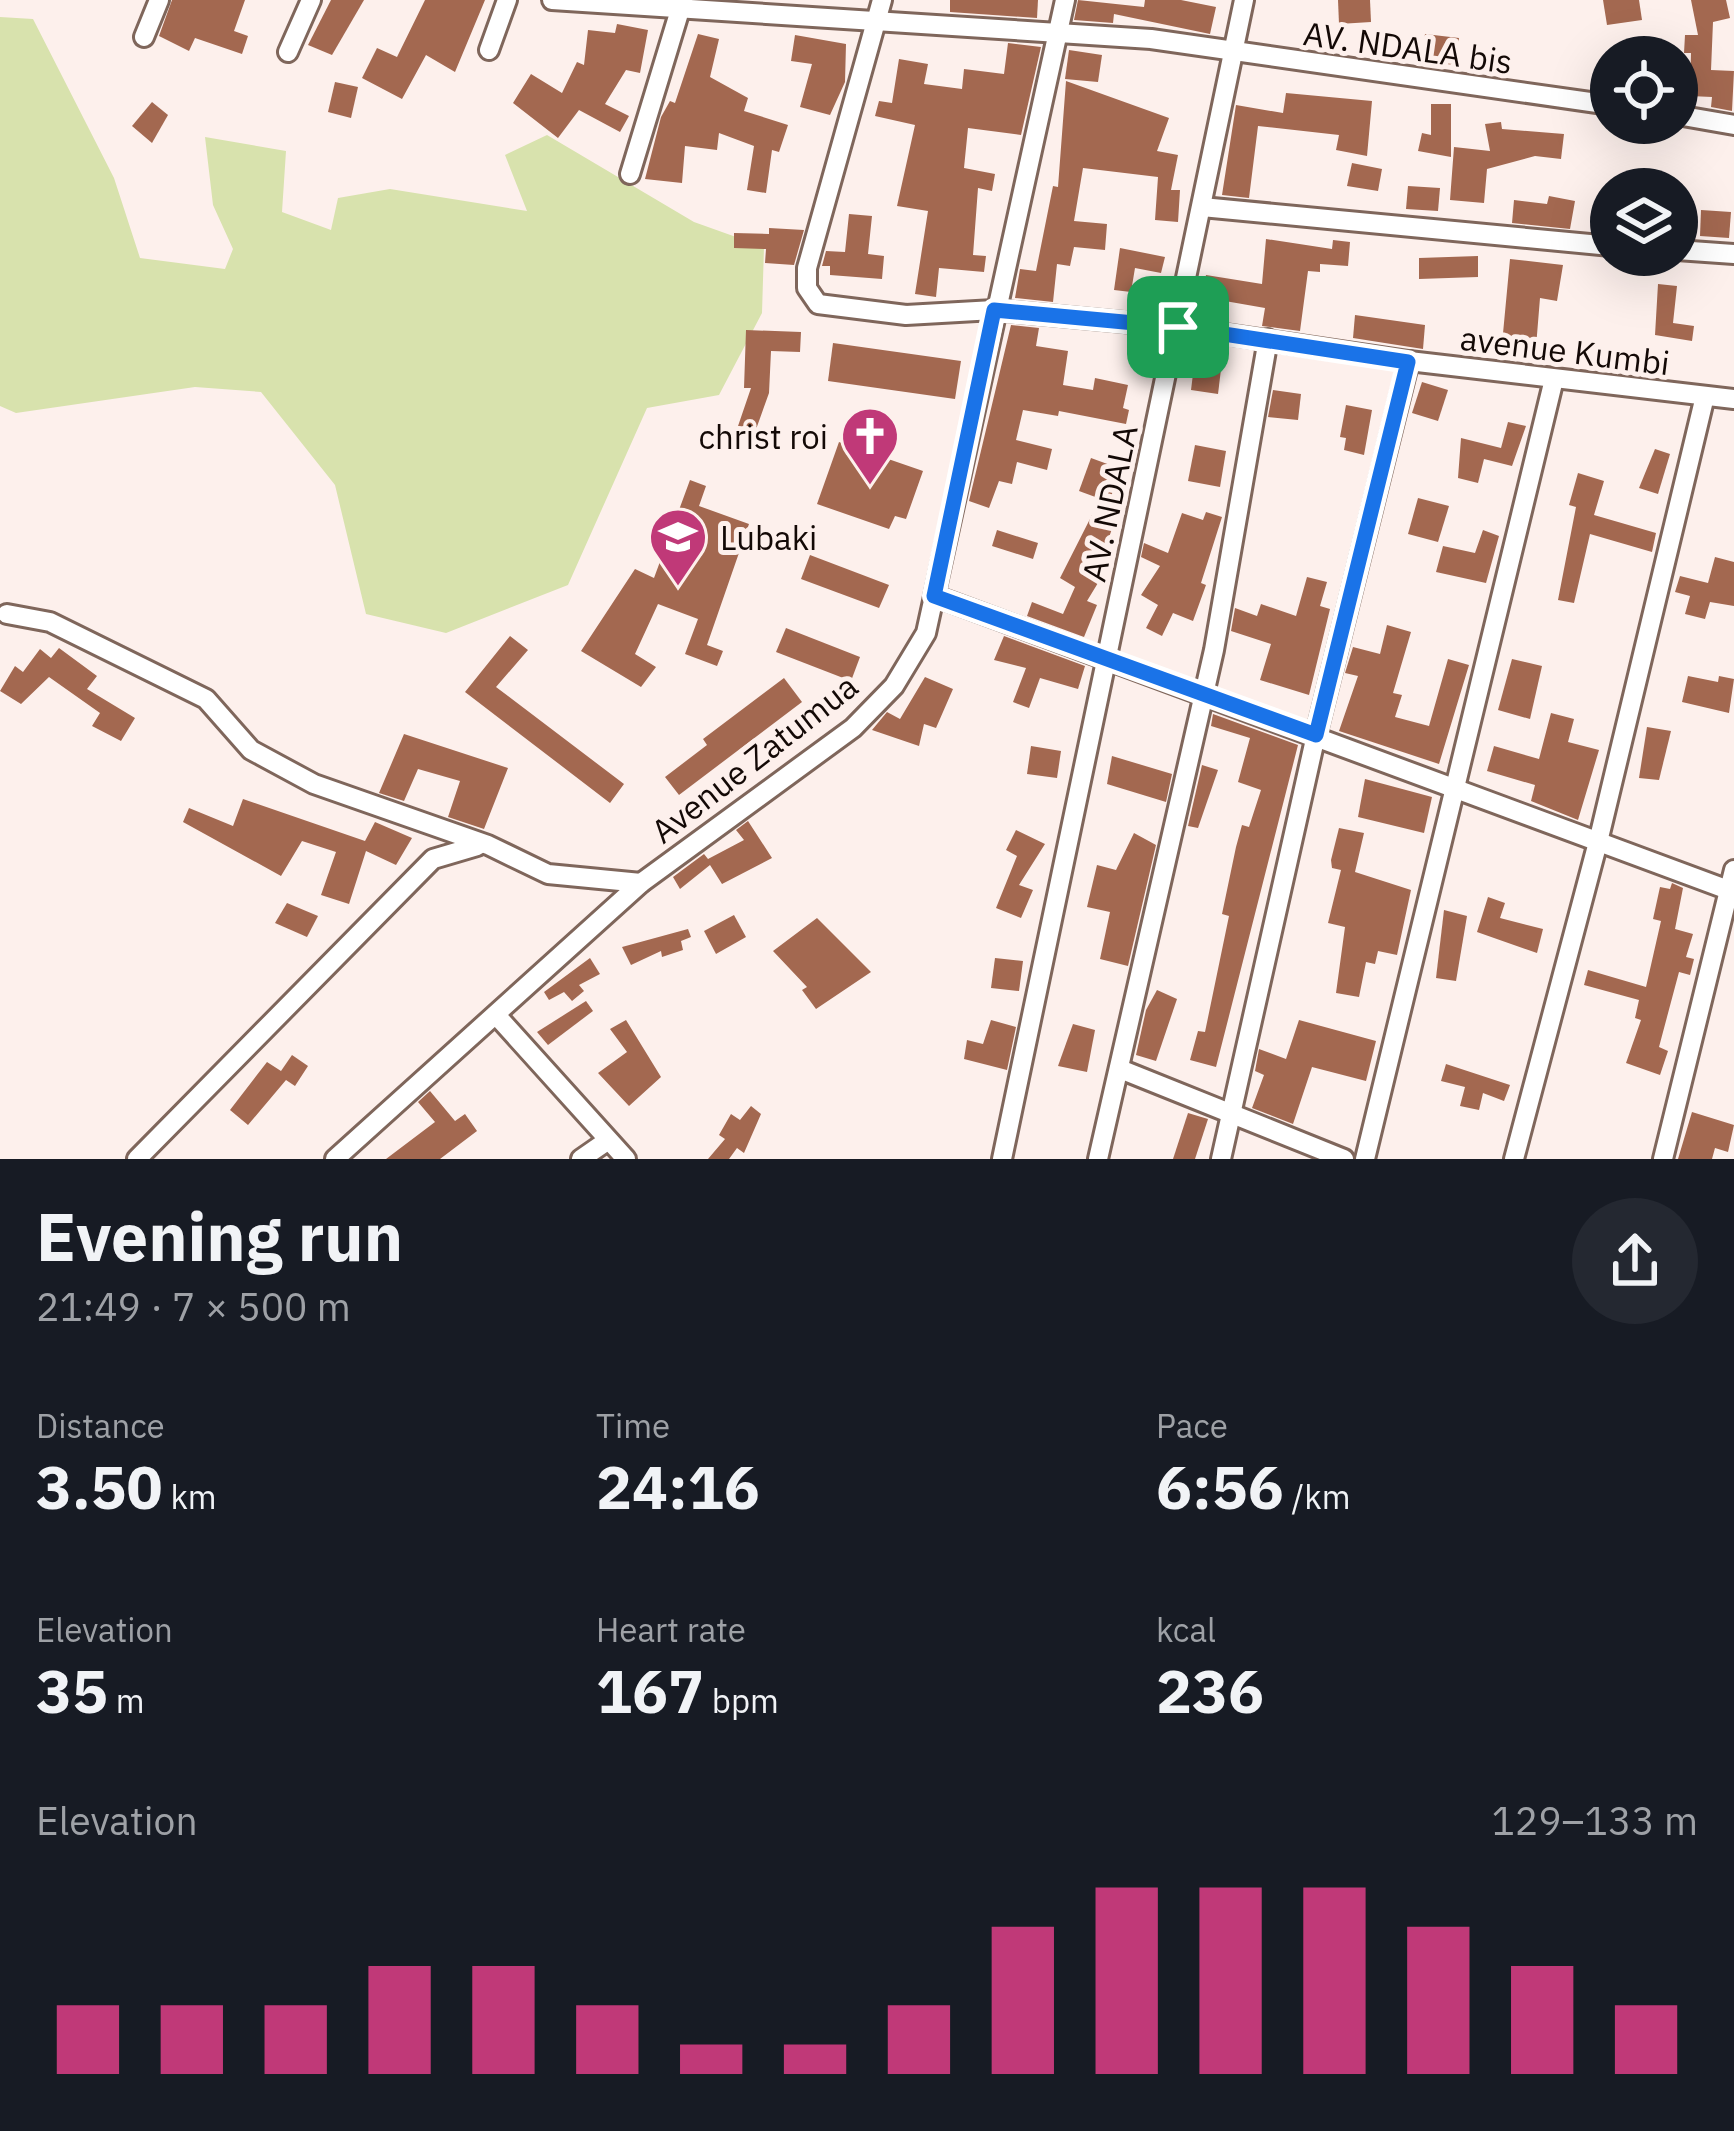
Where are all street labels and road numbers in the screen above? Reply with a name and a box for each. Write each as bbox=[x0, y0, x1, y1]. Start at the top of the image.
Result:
street label: AV. NDALA bis bbox=[1301, 11, 1515, 83]
street label: avenue Kumbi bbox=[1458, 316, 1672, 384]
street label: AV. NDALA bbox=[1071, 421, 1147, 585]
street label: Avenue Zatumua bbox=[642, 664, 866, 852]

